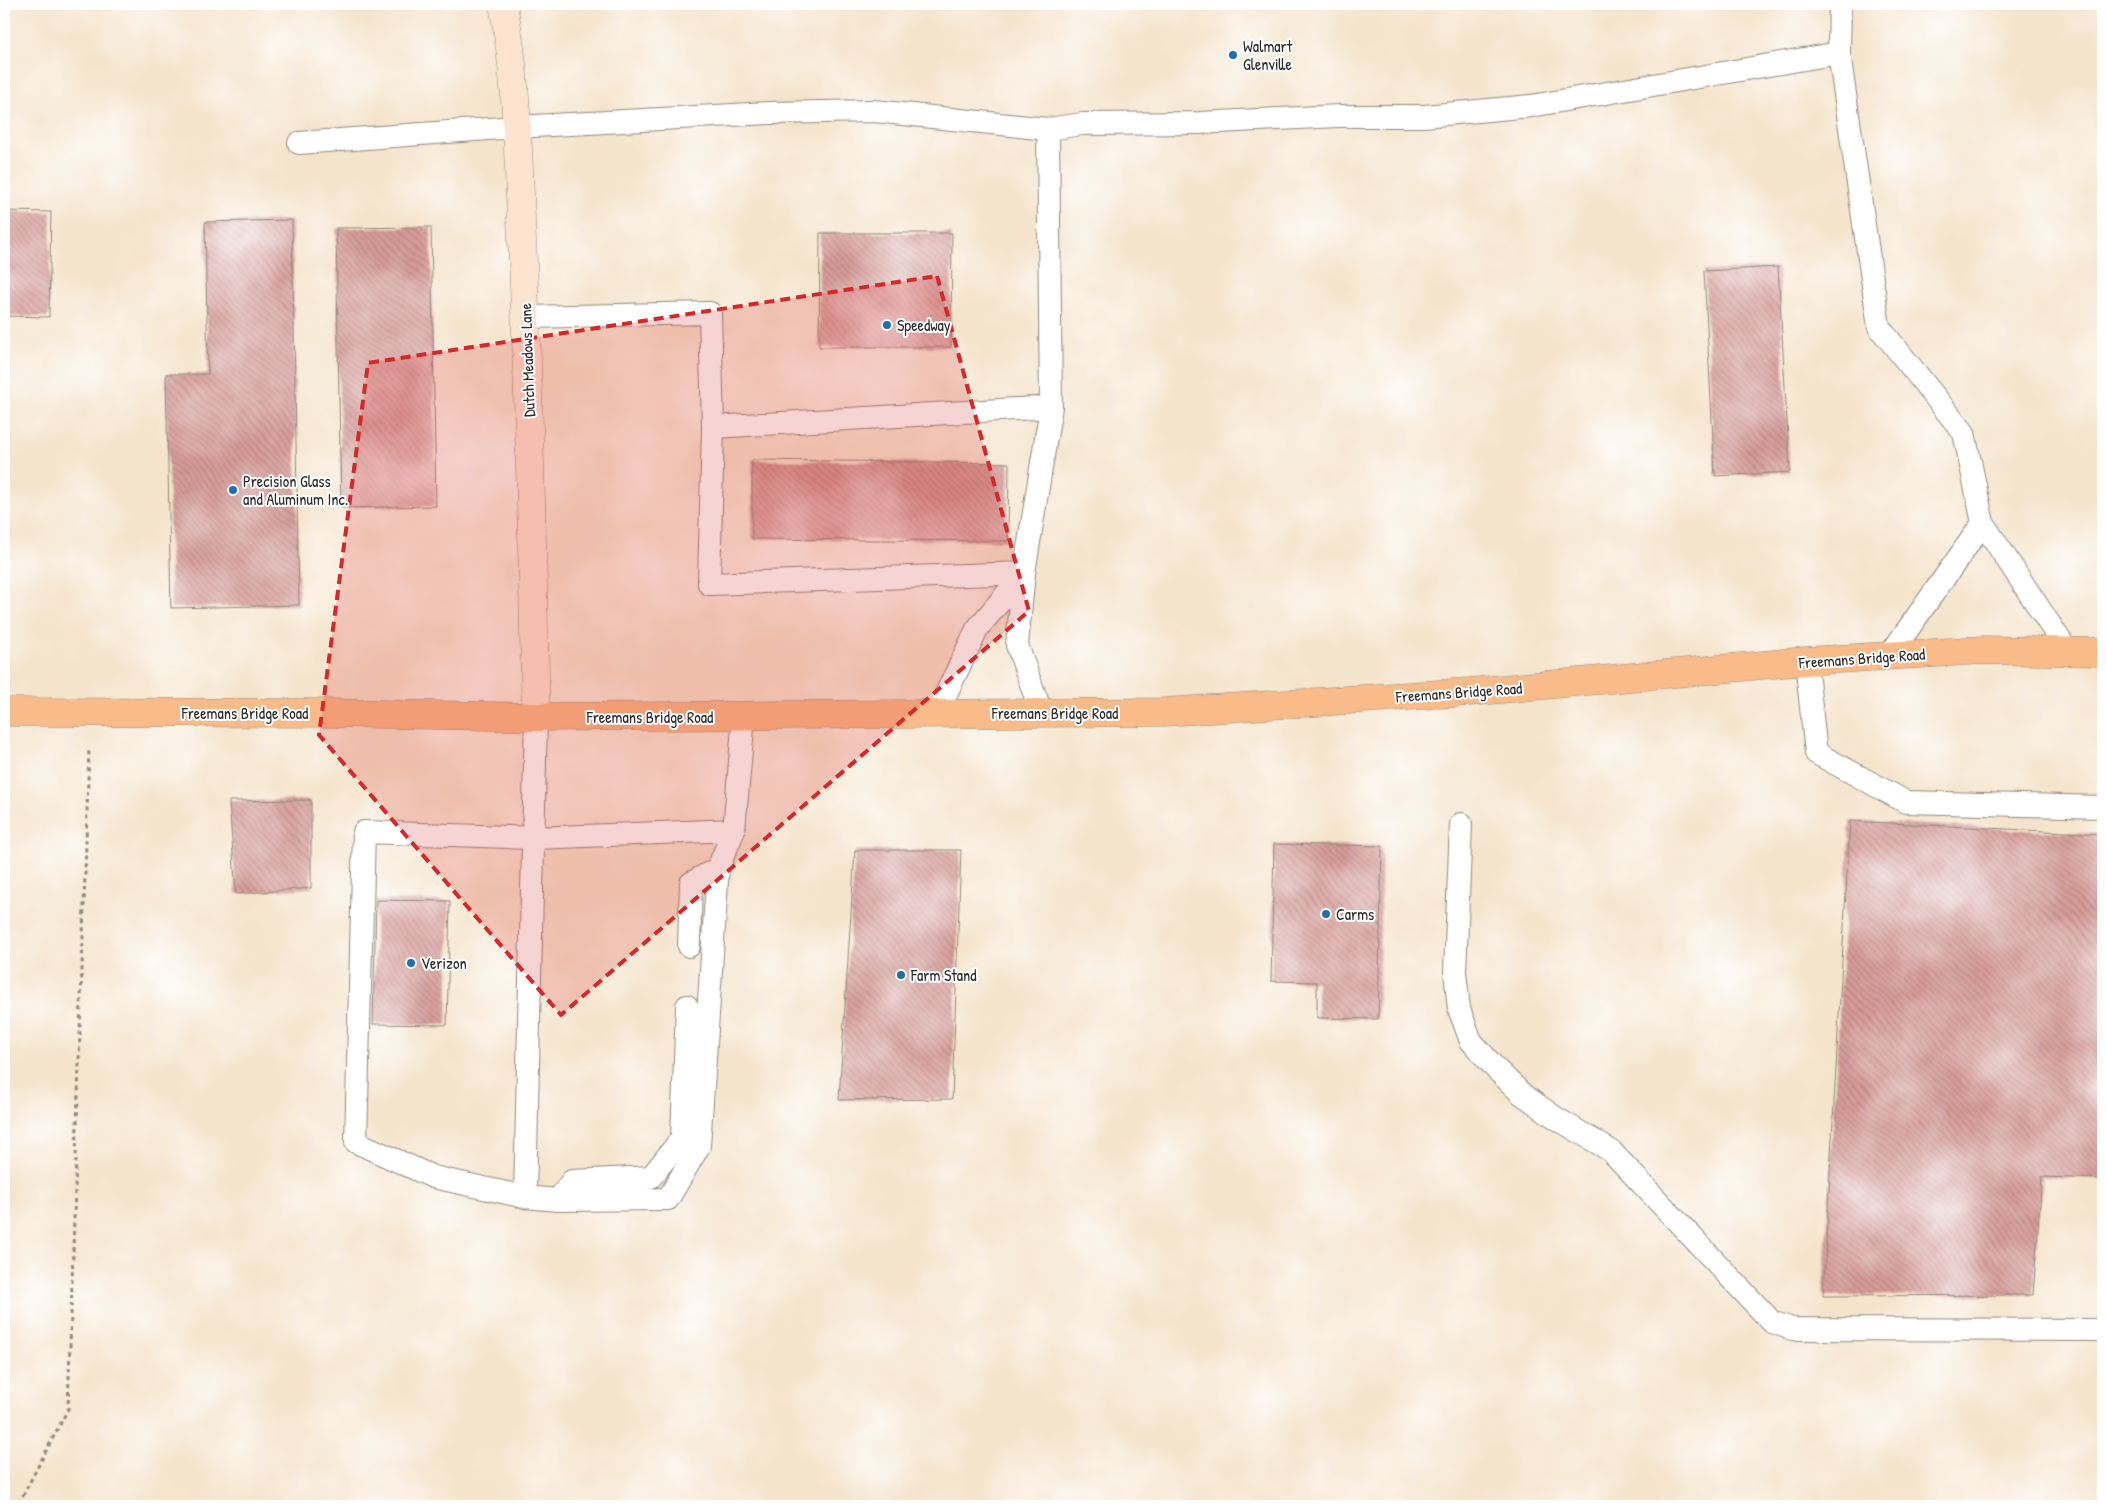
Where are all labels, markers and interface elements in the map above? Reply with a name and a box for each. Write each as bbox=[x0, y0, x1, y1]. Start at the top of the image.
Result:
place label: Walmart Glenville bbox=[1243, 35, 1293, 75]
marker: Walmart Glenville bbox=[1227, 49, 1239, 61]
street label: Dutch Meadows Lane bbox=[514, 302, 540, 417]
place label: Speedway bbox=[897, 314, 951, 336]
marker: Speedway bbox=[881, 319, 893, 331]
place label: Precision Glass and Aluminum Inc. bbox=[243, 470, 348, 510]
marker: Precision Glass and Aluminum Inc. bbox=[227, 484, 239, 496]
street label: Freemans Bridge Road bbox=[1797, 643, 1926, 673]
street label: Freemans Bridge Road bbox=[1394, 677, 1523, 707]
street label: Freemans Bridge Road bbox=[181, 702, 308, 724]
street label: Freemans Bridge Road bbox=[991, 702, 1118, 724]
street label: Freemans Bridge Road bbox=[586, 706, 713, 728]
place label: Carms bbox=[1336, 903, 1374, 925]
marker: Carms bbox=[1320, 908, 1332, 920]
place label: Verizon bbox=[421, 952, 467, 974]
marker: Verizon bbox=[405, 957, 417, 969]
place label: Farm Stand bbox=[910, 964, 977, 986]
marker: Farm Stand bbox=[895, 969, 907, 981]

